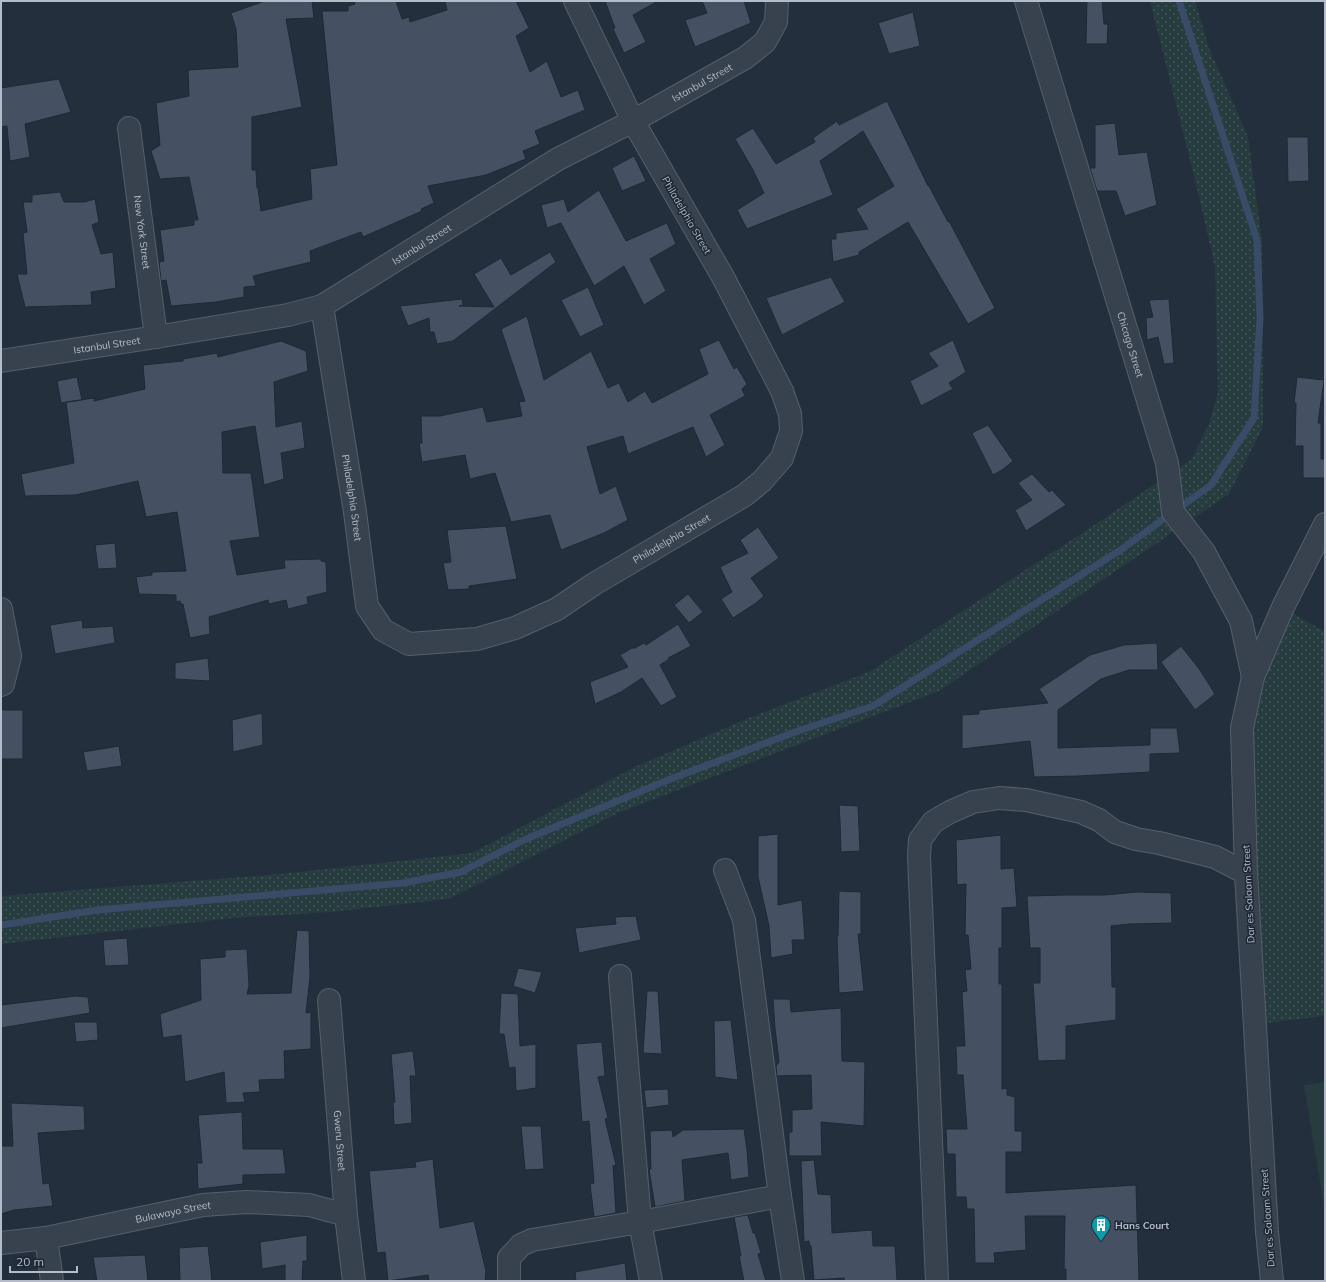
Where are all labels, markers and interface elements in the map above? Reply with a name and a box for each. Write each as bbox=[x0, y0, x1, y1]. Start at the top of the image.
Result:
street label: Istanbul Street bbox=[670, 60, 735, 105]
street label: Philadelphia Street bbox=[659, 174, 714, 257]
street label: New York Street bbox=[131, 195, 153, 270]
street label: Istanbul Street bbox=[390, 221, 454, 268]
street label: Chicago Street bbox=[1114, 310, 1147, 379]
street label: Istanbul Street bbox=[73, 333, 142, 357]
street label: Philadelphia Street bbox=[339, 453, 365, 542]
street label: Philadelphia Street bbox=[631, 511, 713, 567]
street label: Dar es Salaam Street bbox=[1239, 844, 1258, 943]
street label: Gweru Street bbox=[331, 1110, 349, 1172]
street label: Dar es Salaam Street bbox=[1258, 1168, 1277, 1267]
street label: Bulawayo Street bbox=[134, 1198, 212, 1226]
building icon: Hans Court bbox=[1090, 1214, 1112, 1242]
place label: Hans Court bbox=[1115, 1219, 1169, 1232]
scale bar bbox=[10, 1248, 77, 1274]
text: 20 m bbox=[16, 1254, 44, 1269]

